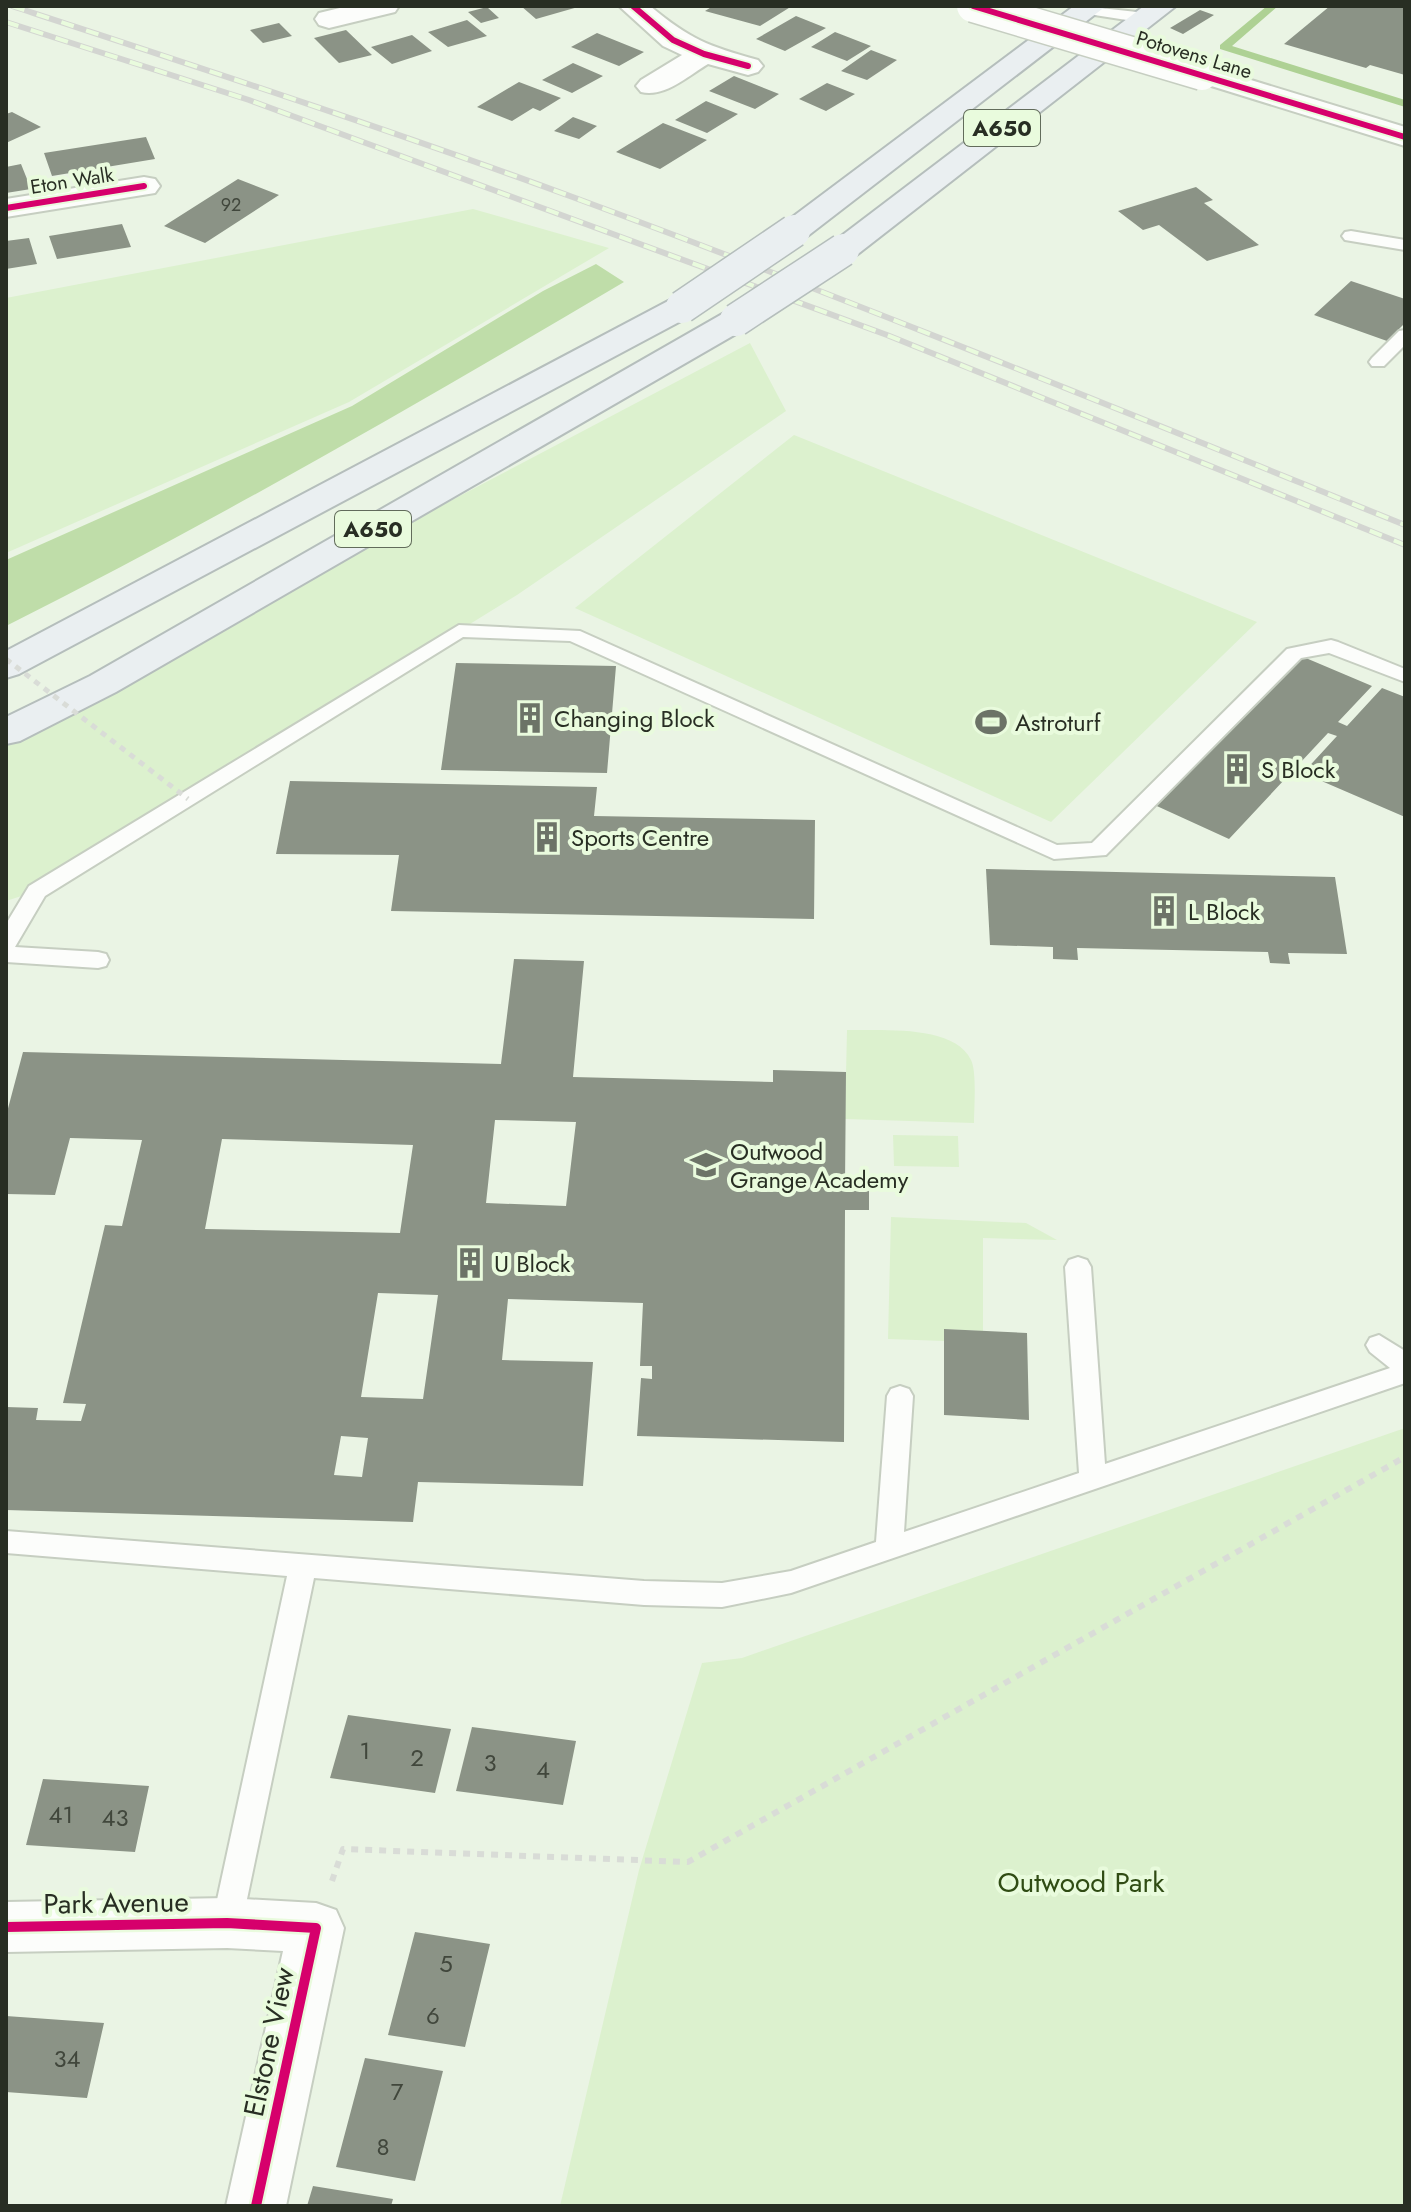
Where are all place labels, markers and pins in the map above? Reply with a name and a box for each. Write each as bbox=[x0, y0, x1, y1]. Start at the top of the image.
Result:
building icon: Changing Block bbox=[513, 701, 547, 735]
place label: Changing Block bbox=[554, 701, 715, 736]
sports icon: Astroturf bbox=[974, 705, 1008, 739]
place label: Astroturf bbox=[1015, 705, 1102, 740]
building icon: S Block bbox=[1220, 752, 1254, 786]
place label: S Block bbox=[1261, 752, 1336, 787]
building icon: Sports Centre bbox=[530, 820, 564, 854]
place label: Sports Centre bbox=[571, 820, 709, 855]
building icon: L Block bbox=[1147, 894, 1181, 928]
place label: L Block bbox=[1188, 894, 1260, 929]
place label: Outwood Grange Academy bbox=[730, 1134, 909, 1197]
school or university icon: Outwood Grange Academy bbox=[689, 1148, 723, 1182]
building icon: U Block bbox=[453, 1246, 487, 1280]
place label: U Block bbox=[494, 1246, 571, 1281]

